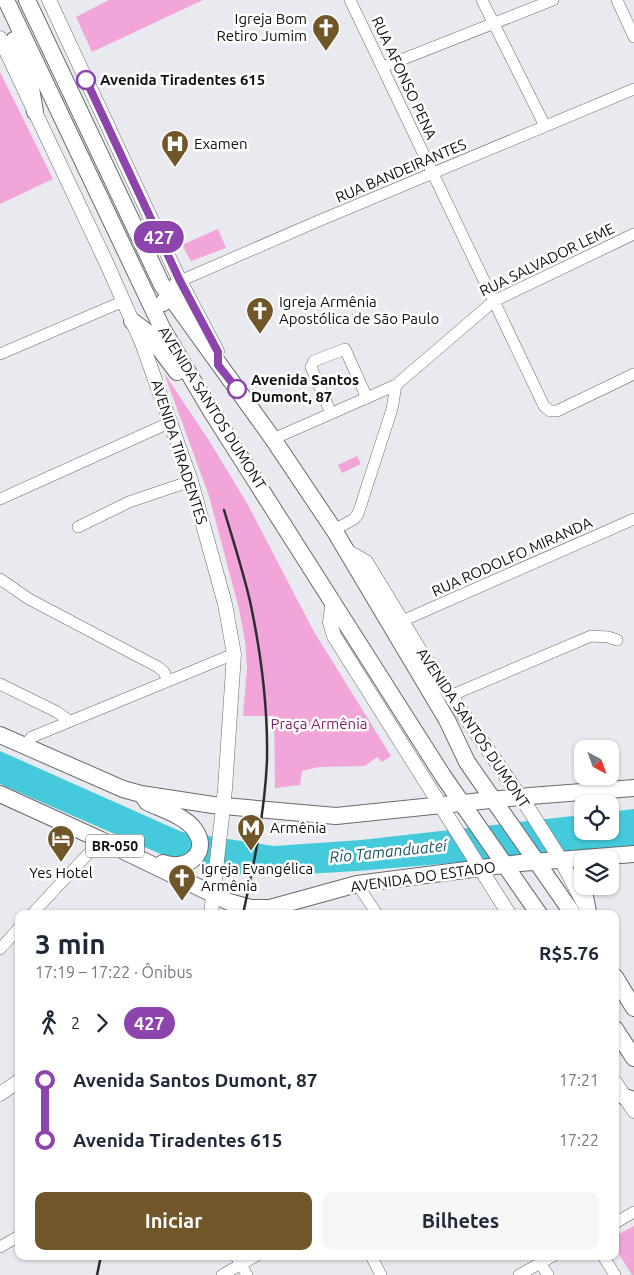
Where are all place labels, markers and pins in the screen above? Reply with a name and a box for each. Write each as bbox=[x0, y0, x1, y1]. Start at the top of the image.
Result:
place label: Igreja Bom Retiro Jumim bbox=[217, 10, 307, 44]
church icon: Igreja Bom Retiro Jumim bbox=[311, 13, 341, 52]
marker: Avenida Tiradentes 615 bbox=[76, 70, 96, 90]
place label: Avenida Tiradentes 615 bbox=[100, 71, 265, 88]
hospital icon: Examen bbox=[160, 129, 190, 168]
place label: Examen bbox=[194, 135, 248, 152]
place label: Igreja Armênia Apostólica de São Paulo bbox=[279, 293, 439, 327]
church icon: Igreja Armênia Apostólica de São Paulo bbox=[245, 296, 275, 335]
place label: Avenida Santos Dumont, 87 bbox=[251, 371, 359, 405]
marker: Avenida Santos Dumont, 87 bbox=[227, 379, 247, 399]
metro station icon: Armênia bbox=[236, 813, 266, 852]
place label: Armênia bbox=[270, 819, 327, 836]
hotel icon: Yes Hotel bbox=[46, 824, 76, 863]
place label: Igreja Evangélica Armênia bbox=[201, 860, 313, 894]
church icon: Igreja Evangélica Armênia bbox=[167, 863, 197, 902]
place label: Yes Hotel bbox=[29, 864, 93, 881]

